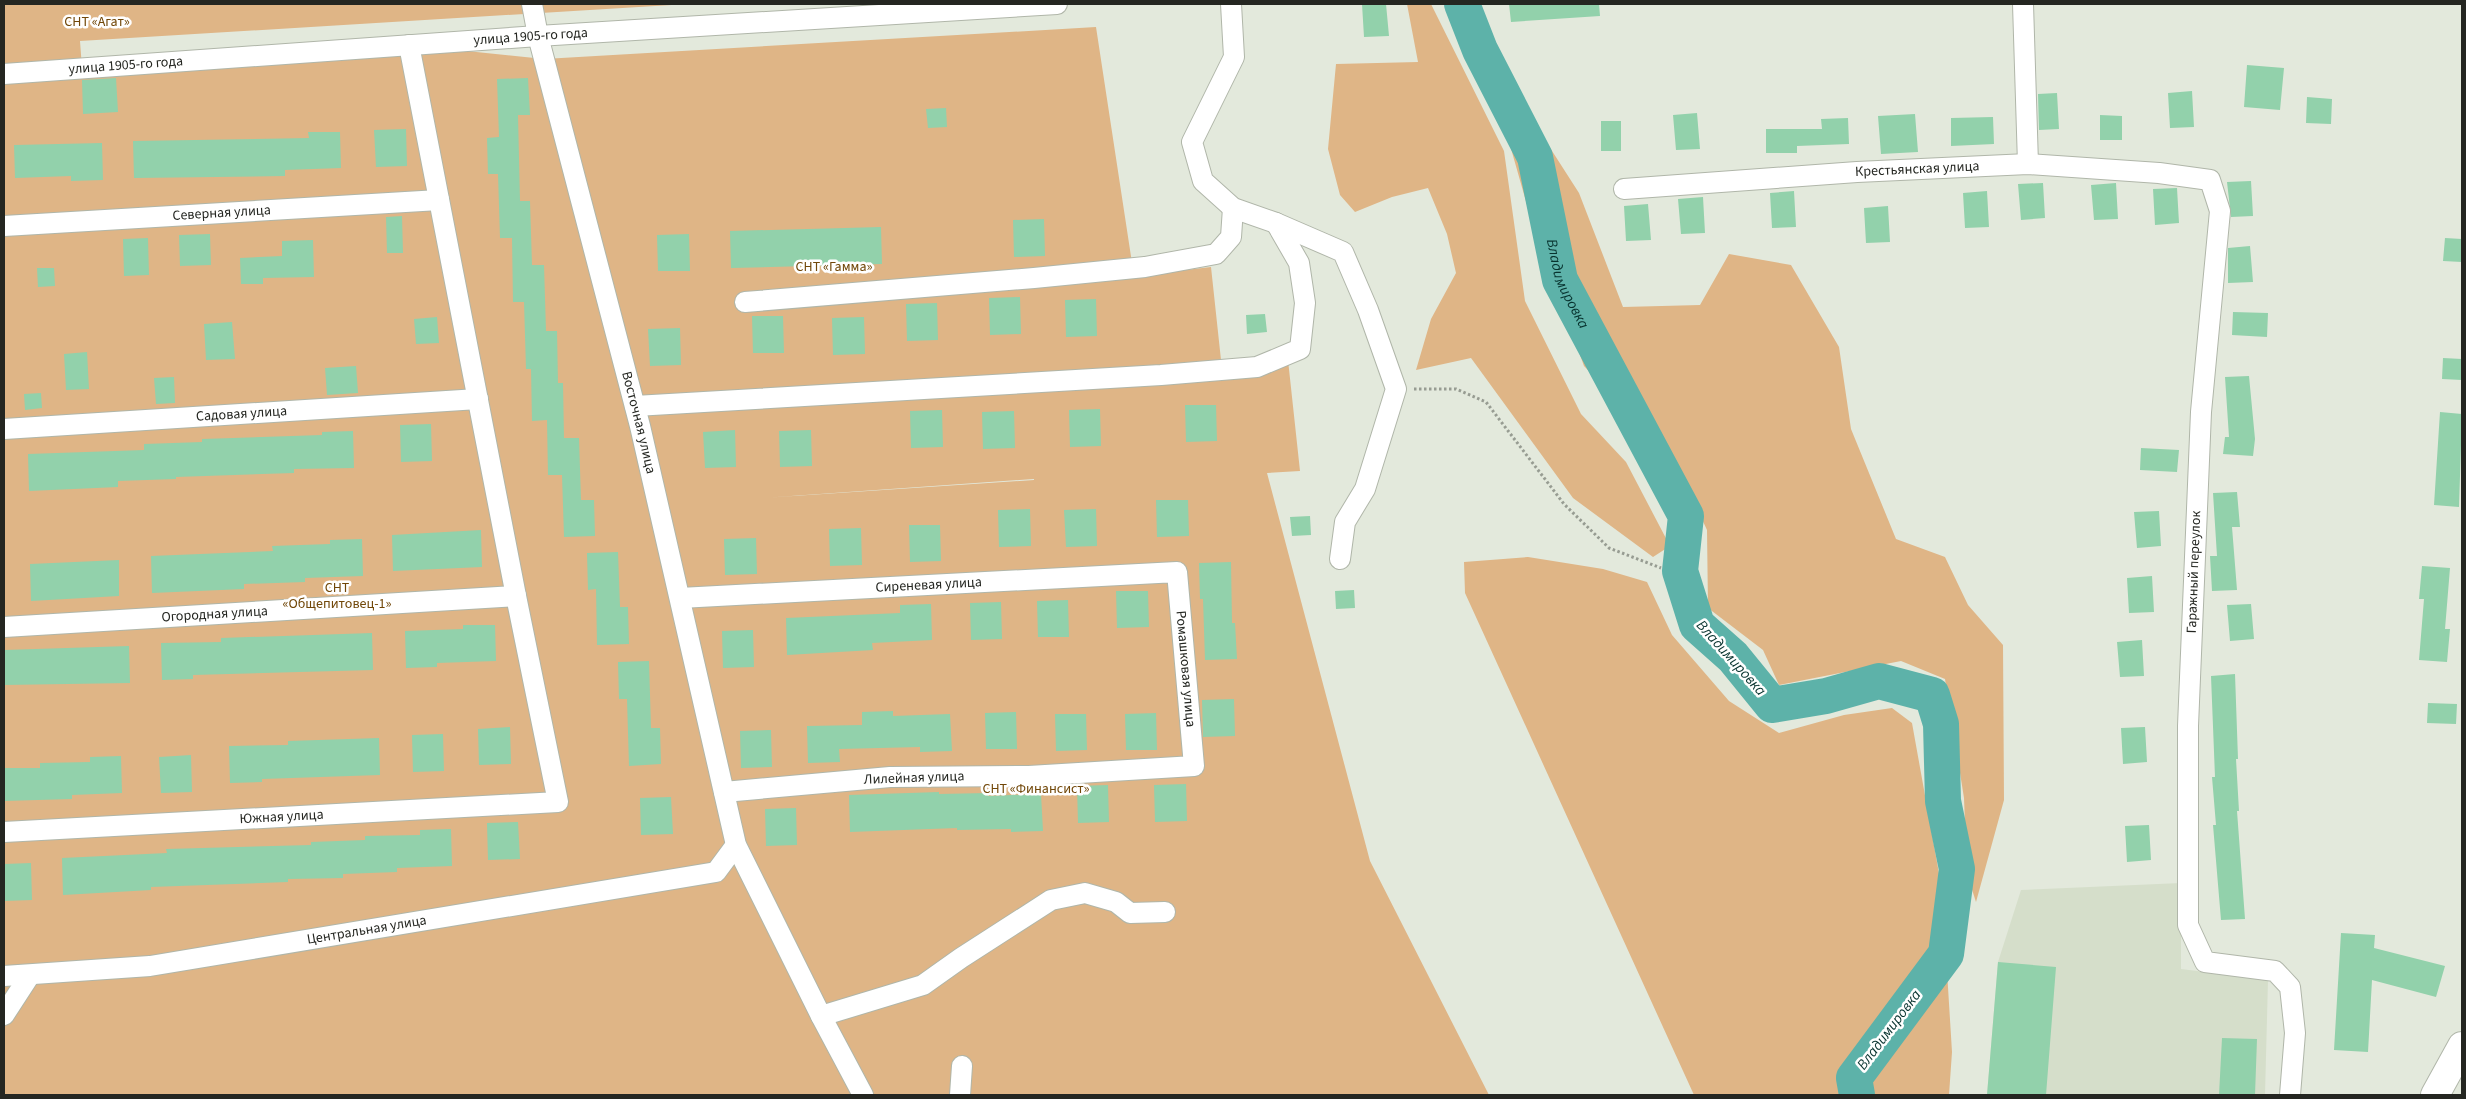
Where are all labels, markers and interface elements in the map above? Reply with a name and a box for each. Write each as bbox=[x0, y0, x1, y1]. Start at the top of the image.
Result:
park label: СНТ «Агат» bbox=[64, 12, 130, 32]
street label: улица 1905-го года bbox=[473, 23, 589, 51]
street label: улица 1905-го года bbox=[68, 51, 184, 79]
street label: Крестьянская улица bbox=[1855, 156, 1980, 182]
street label: Северная улица bbox=[172, 200, 271, 226]
water label: Владимировка bbox=[1541, 237, 1594, 332]
park label: СНТ «Гамма» bbox=[796, 257, 872, 277]
street label: Восточная улица bbox=[616, 369, 661, 476]
street label: Садовая улица bbox=[195, 401, 288, 427]
street label: Гаражный переулок bbox=[2182, 510, 2206, 634]
street label: Сиреневая улица bbox=[875, 572, 982, 598]
park label: СНТ «Общепитовец-1» bbox=[282, 578, 392, 614]
street label: Огородная улица bbox=[161, 601, 268, 627]
street label: Ромашковая улица bbox=[1170, 610, 1201, 728]
water label: Владимировка bbox=[1691, 616, 1771, 700]
street label: Лилейная улица bbox=[863, 766, 965, 790]
park label: СНТ «Финансист» bbox=[982, 779, 1090, 799]
street label: Южная улица bbox=[239, 805, 324, 829]
street label: Центральная улица bbox=[305, 910, 428, 950]
water label: Владимировка bbox=[1852, 986, 1926, 1074]

